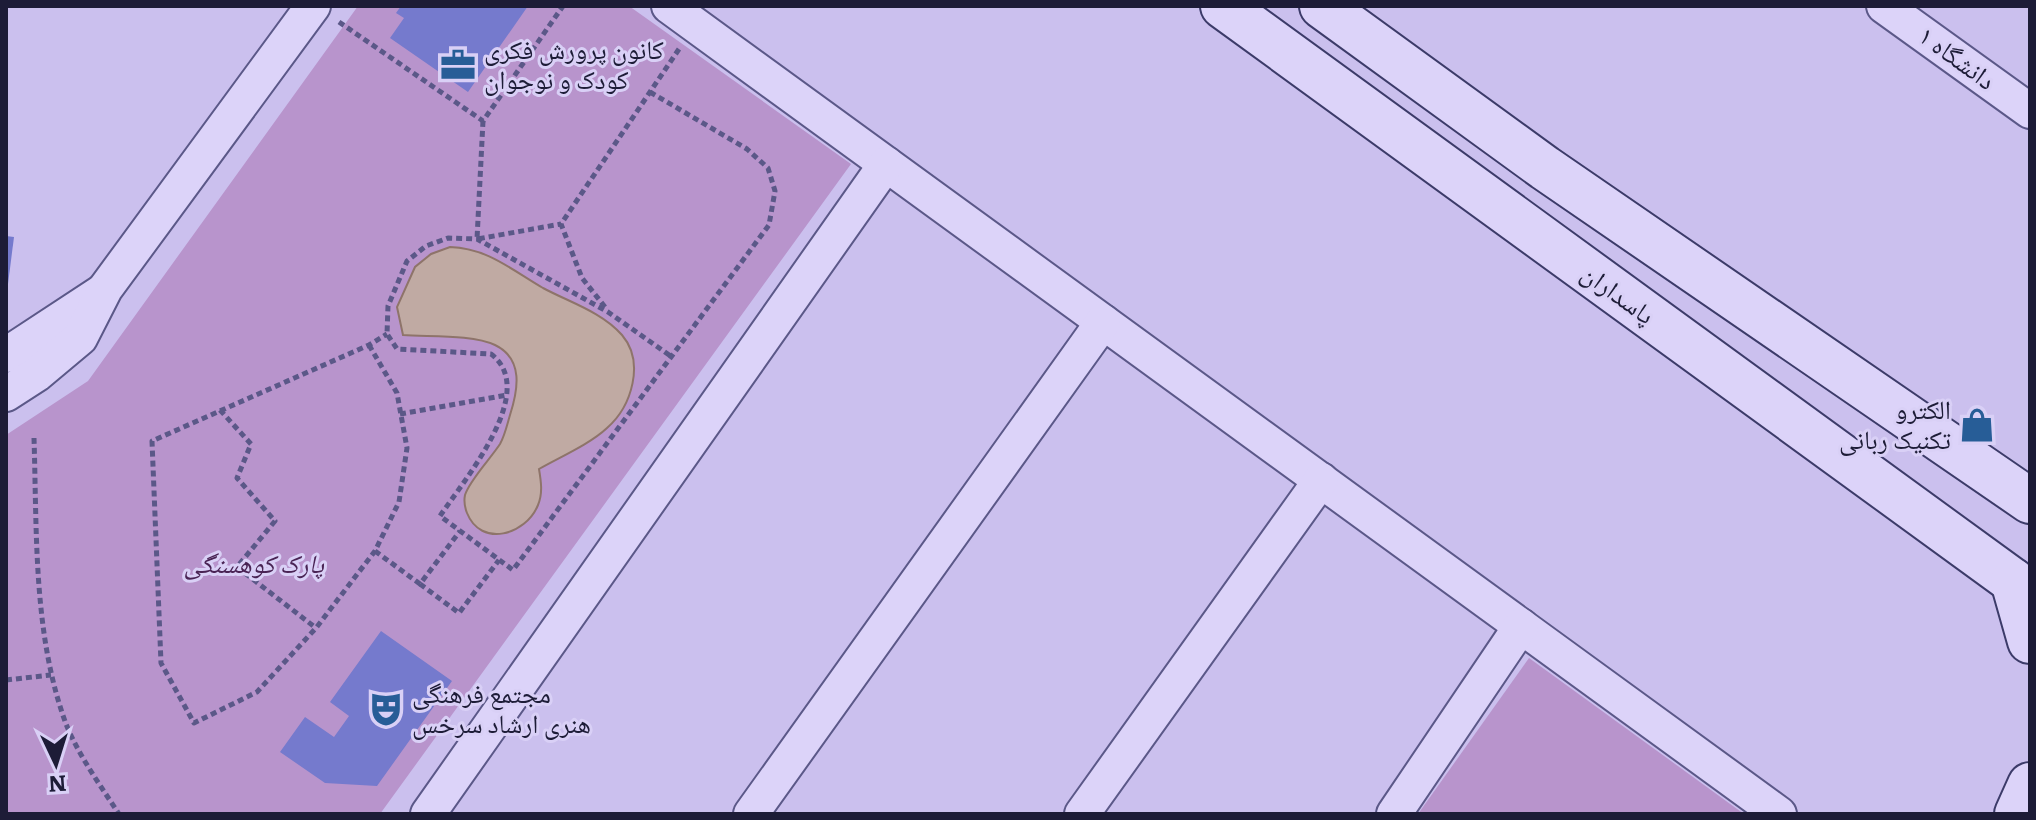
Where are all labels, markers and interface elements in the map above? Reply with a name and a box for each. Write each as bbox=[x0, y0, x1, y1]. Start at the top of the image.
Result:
street label: دانشگاه ۱ bbox=[1912, 15, 2005, 97]
place label: کانون پرورش فکری کودک و نوجوان bbox=[484, 28, 664, 97]
office icon: کانون پرورش فکری کودک و نوجوان bbox=[439, 46, 477, 84]
street label: پاسداران bbox=[1575, 252, 1664, 332]
place label: الکترو تکنیک ربانی bbox=[1839, 388, 1951, 457]
shop icon: الکترو تکنیک ربانی bbox=[1958, 406, 1996, 444]
park label: پارک کوهسنگی bbox=[184, 542, 325, 581]
place label: مجتمع فرهنگی هنری ارشاد سرخس bbox=[412, 672, 591, 741]
theatre icon: مجتمع فرهنگی هنری ارشاد سرخس bbox=[367, 690, 405, 728]
north arrow bbox=[16, 724, 96, 804]
text: N bbox=[47, 768, 68, 803]

